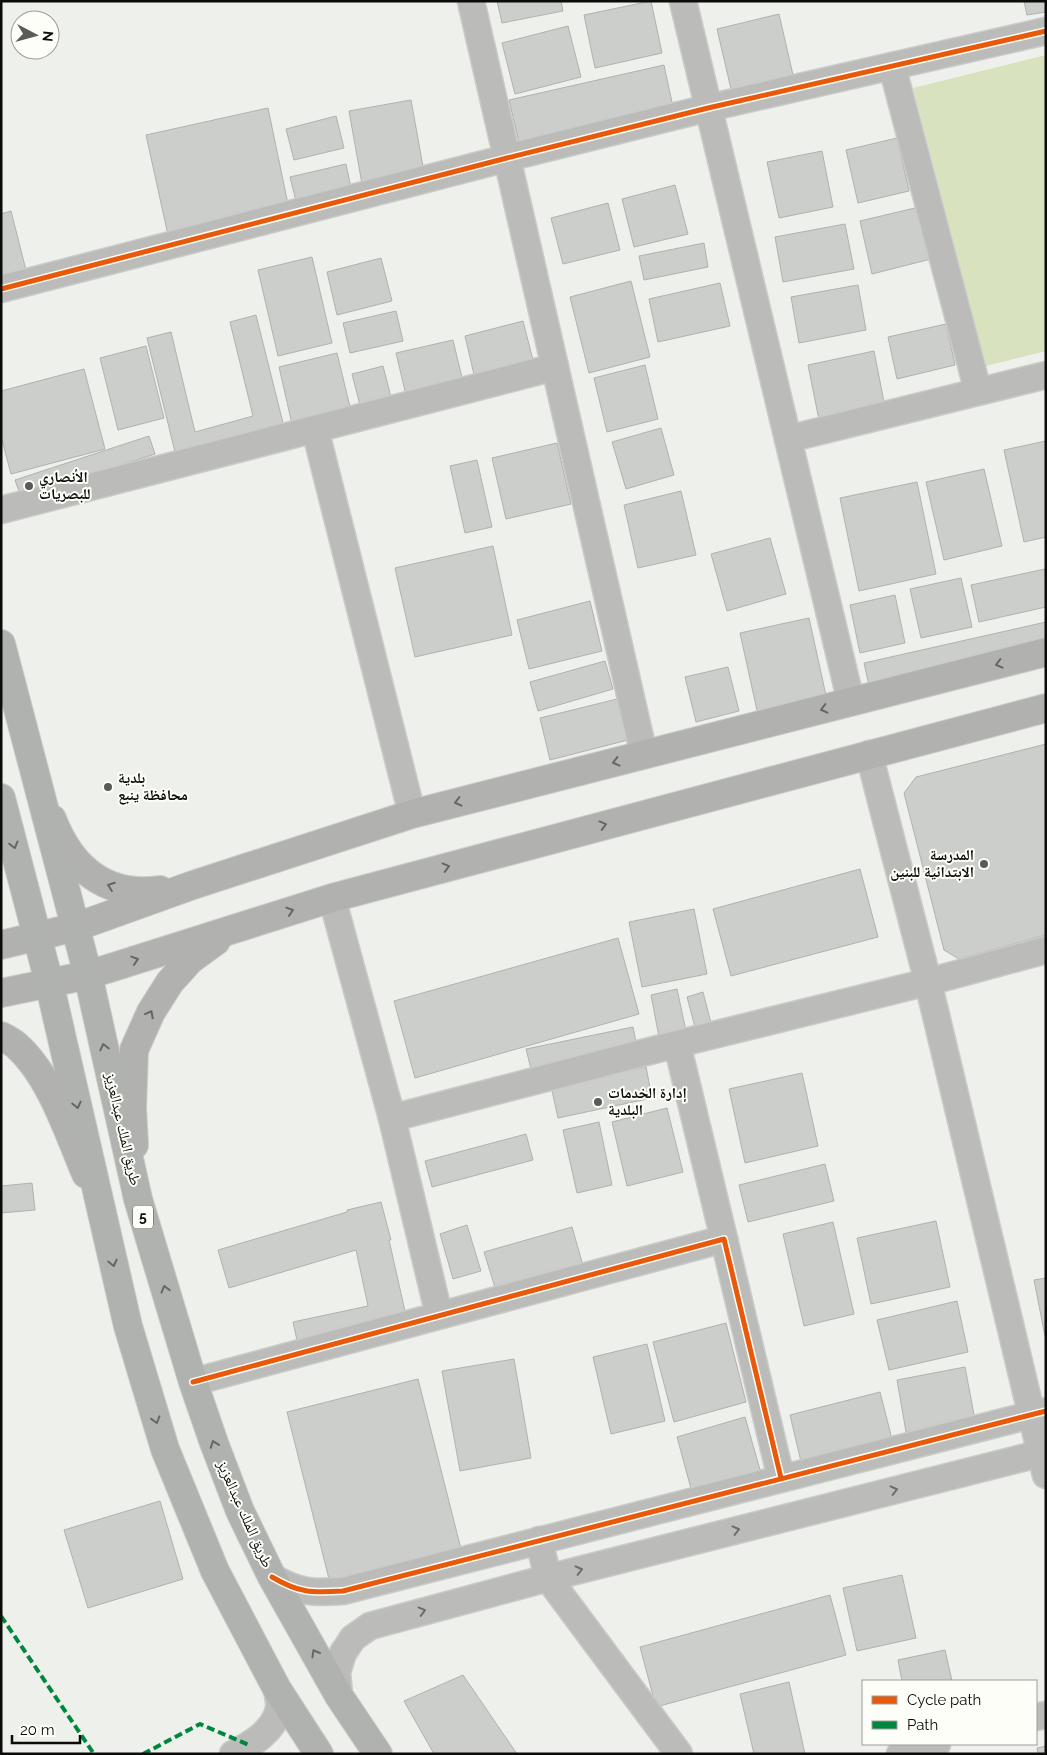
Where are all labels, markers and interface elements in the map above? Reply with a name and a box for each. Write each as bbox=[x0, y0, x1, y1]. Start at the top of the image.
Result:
north arrow bbox=[10, 10, 60, 60]
text: N bbox=[39, 30, 56, 43]
place label: الأنصاري للبصريات bbox=[39, 468, 90, 503]
marker: الأنصاري للبصريات bbox=[23, 480, 35, 492]
one-way arrow bbox=[995, 659, 1003, 669]
one-way arrow bbox=[820, 703, 829, 714]
one-way arrow bbox=[611, 756, 620, 767]
place label: بلدية محافظة ينبع bbox=[118, 769, 188, 805]
marker: بلدية محافظة ينبع bbox=[102, 781, 114, 793]
one-way arrow bbox=[455, 797, 463, 807]
one-way arrow bbox=[599, 820, 608, 831]
one-way arrow bbox=[8, 840, 18, 848]
place label: المدرسة الابتدائية للبنين bbox=[890, 846, 974, 881]
marker: المدرسة الابتدائية للبنين bbox=[978, 858, 990, 870]
one-way arrow bbox=[442, 862, 451, 873]
one-way arrow bbox=[107, 882, 116, 892]
one-way arrow bbox=[285, 907, 293, 917]
one-way arrow bbox=[130, 956, 138, 966]
one-way arrow bbox=[144, 1011, 154, 1020]
one-way arrow bbox=[99, 1043, 110, 1051]
street label: طريق الملك عبدالعزيز bbox=[100, 1070, 145, 1188]
place label: إدارة الخدمات البلدية bbox=[608, 1084, 687, 1119]
marker: إدارة الخدمات البلدية bbox=[592, 1096, 604, 1108]
one-way arrow bbox=[71, 1100, 82, 1109]
road number: 5 bbox=[133, 1206, 153, 1228]
one-way arrow bbox=[107, 1259, 118, 1268]
one-way arrow bbox=[160, 1286, 170, 1294]
one-way arrow bbox=[151, 1415, 161, 1423]
one-way arrow bbox=[210, 1440, 220, 1449]
street label: طريق الملك عبدالعزيز bbox=[212, 1457, 277, 1571]
one-way arrow bbox=[889, 1486, 897, 1496]
one-way arrow bbox=[732, 1526, 740, 1536]
one-way arrow bbox=[574, 1565, 583, 1576]
one-way arrow bbox=[417, 1606, 426, 1617]
one-way arrow bbox=[311, 1650, 321, 1659]
legend bbox=[862, 1680, 1037, 1745]
text: Cycle path bbox=[907, 1691, 981, 1709]
scale bar bbox=[12, 1712, 80, 1744]
text: Path bbox=[907, 1716, 938, 1734]
text: 20 m bbox=[20, 1721, 55, 1739]

